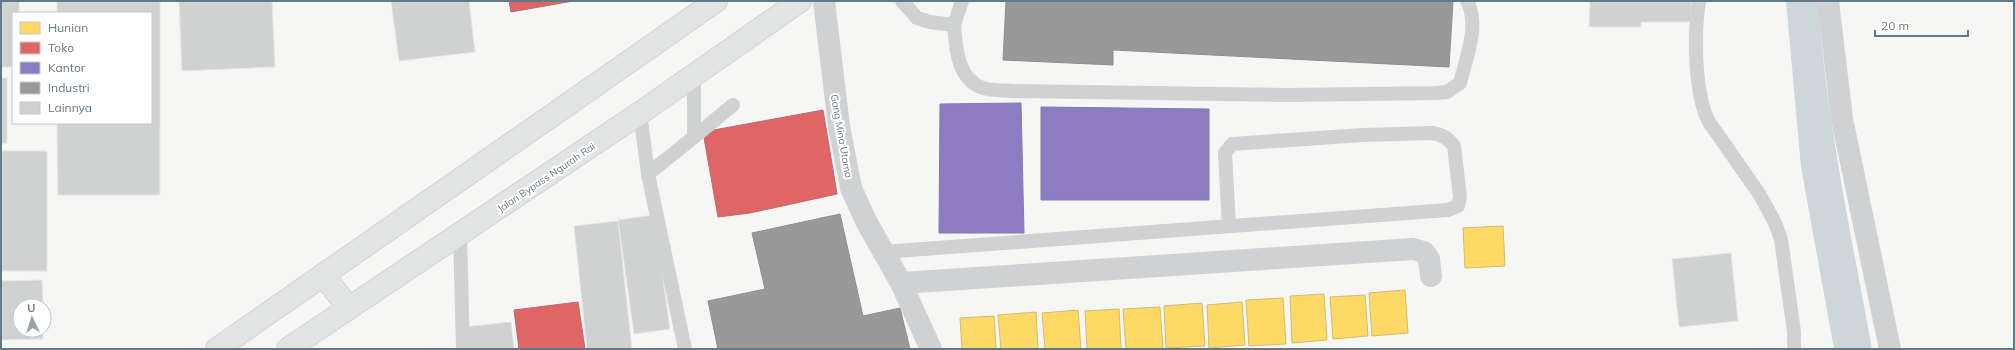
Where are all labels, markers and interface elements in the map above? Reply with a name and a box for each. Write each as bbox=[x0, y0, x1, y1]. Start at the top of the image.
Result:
legend bbox=[12, 12, 152, 124]
scale bar bbox=[1875, 12, 1968, 38]
text: 20 m bbox=[1881, 18, 1909, 33]
text: Hunian bbox=[48, 20, 88, 35]
text: Toko bbox=[48, 40, 74, 55]
text: Kantor bbox=[48, 60, 86, 75]
text: Industri bbox=[48, 80, 90, 95]
street label: Gang Mina Utama bbox=[828, 93, 855, 179]
text: Lainnya bbox=[48, 100, 92, 115]
street label: Jalan Bypass Ngurah Rai bbox=[495, 140, 598, 215]
north arrow bbox=[12, 298, 52, 338]
text: U bbox=[27, 301, 36, 315]

